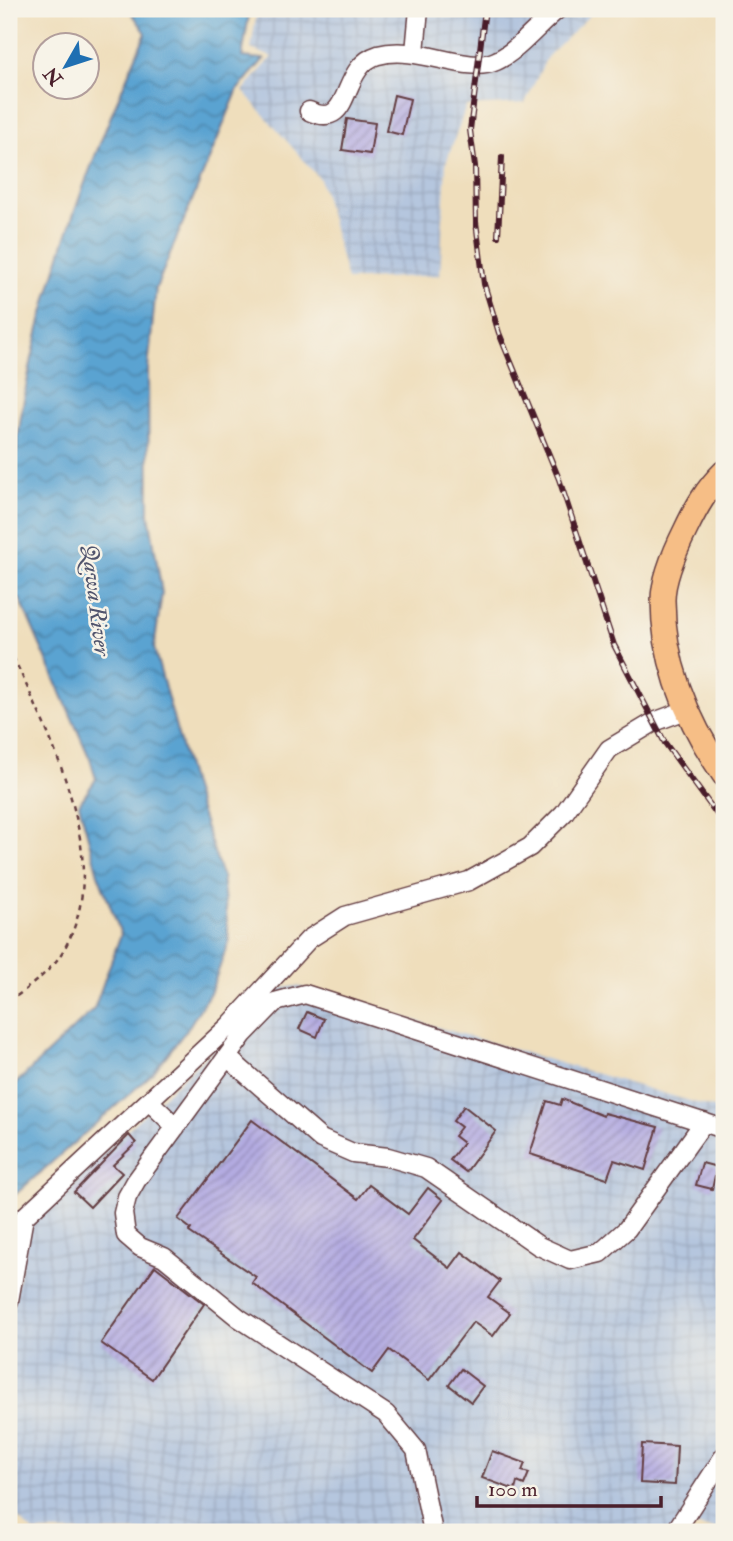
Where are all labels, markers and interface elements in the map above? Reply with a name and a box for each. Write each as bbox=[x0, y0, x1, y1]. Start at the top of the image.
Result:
north arrow bbox=[32, 32, 102, 102]
text: N bbox=[38, 61, 69, 91]
water label: Qawa River bbox=[75, 543, 117, 659]
scale bar bbox=[477, 1464, 661, 1508]
text: 100 m bbox=[488, 1476, 538, 1503]

